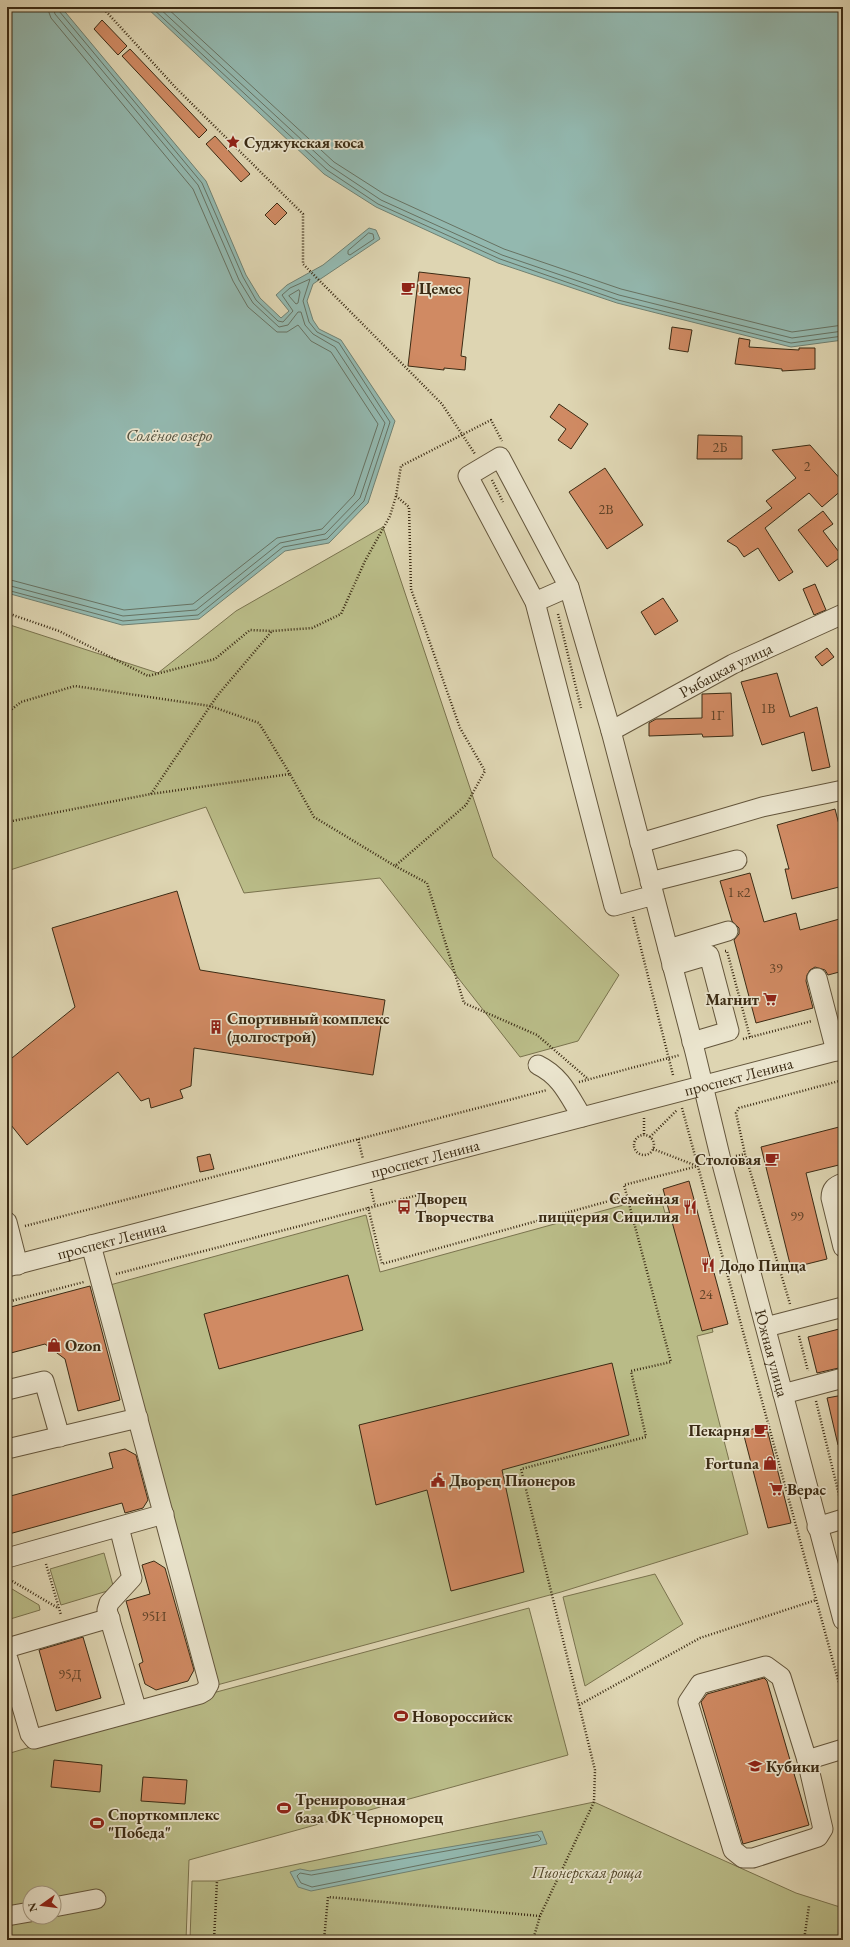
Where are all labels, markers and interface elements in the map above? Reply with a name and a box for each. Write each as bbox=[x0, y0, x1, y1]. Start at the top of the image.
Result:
place label: Суджукская коса bbox=[244, 132, 365, 153]
place icon: Суджукская коса bbox=[225, 134, 241, 150]
place label: Цемес bbox=[419, 278, 463, 299]
cafe icon: Цемес bbox=[400, 280, 416, 296]
water label: Солёное озеро bbox=[126, 424, 213, 446]
house number: 2Б bbox=[713, 438, 727, 456]
house number: 2 bbox=[804, 457, 811, 475]
house number: 2В bbox=[599, 500, 613, 518]
street label: Рыбацкая улица bbox=[675, 637, 776, 703]
house number: 1В bbox=[761, 699, 775, 717]
house number: 1Г bbox=[710, 706, 725, 724]
house number: 1 к2 bbox=[728, 883, 751, 901]
house number: 39 bbox=[769, 959, 783, 977]
place label: Магнит bbox=[705, 989, 760, 1010]
supermarket icon: Магнит bbox=[762, 991, 778, 1007]
place label: Спортивный комплекс (долгострой) bbox=[227, 1008, 390, 1047]
building icon: Спортивный комплекс (долгострой) bbox=[208, 1019, 224, 1035]
street label: проспект Ленина bbox=[682, 1052, 796, 1101]
street label: проспект Ленина bbox=[369, 1134, 482, 1183]
place label: Столовая bbox=[695, 1149, 761, 1170]
cafe icon: Столовая bbox=[764, 1151, 780, 1167]
place label: Дворец Творчества bbox=[415, 1188, 495, 1227]
place label: Семейная пиццерия Сицилия bbox=[538, 1188, 679, 1227]
bus stop icon: Дворец Творчества bbox=[396, 1199, 412, 1215]
restaurant icon: Семейная пиццерия Сицилия bbox=[682, 1199, 698, 1215]
house number: 99 bbox=[790, 1207, 804, 1225]
street label: проспект Ленина bbox=[55, 1216, 169, 1264]
place label: Додо Пицца bbox=[719, 1255, 807, 1276]
restaurant icon: Додо Пицца bbox=[700, 1257, 716, 1273]
house number: 24 bbox=[699, 1285, 713, 1303]
street label: Южная улица bbox=[750, 1307, 794, 1400]
place label: Ozon bbox=[65, 1335, 101, 1356]
shop icon: Ozon bbox=[46, 1337, 62, 1353]
place label: Пекарня bbox=[688, 1420, 750, 1441]
cafe icon: Пекарня bbox=[753, 1422, 769, 1438]
place label: Fortuna bbox=[705, 1453, 760, 1474]
shop icon: Fortuna bbox=[762, 1455, 778, 1471]
place label: Дворец Пионеров bbox=[449, 1470, 576, 1491]
public building icon: Дворец Пионеров bbox=[430, 1472, 446, 1488]
place label: Верас bbox=[787, 1479, 826, 1500]
supermarket icon: Верас bbox=[768, 1481, 784, 1497]
house number: 95И bbox=[142, 1607, 167, 1625]
house number: 95Д bbox=[58, 1665, 82, 1683]
place label: Новороссийск bbox=[412, 1706, 513, 1727]
sports icon: Новороссийск bbox=[393, 1708, 409, 1724]
place label: Кубики bbox=[766, 1756, 820, 1777]
school or university icon: Кубики bbox=[747, 1758, 763, 1774]
place label: Тренировочная база ФК Черноморец bbox=[295, 1789, 444, 1828]
sports icon: Тренировочная база ФК Черноморец bbox=[276, 1800, 292, 1816]
place label: Спорткомплекс "Победа" bbox=[108, 1804, 220, 1843]
sports icon: Спорткомплекс "Победа" bbox=[89, 1815, 105, 1831]
park label: Пионерская роща bbox=[530, 1862, 643, 1883]
north arrow bbox=[22, 1885, 62, 1925]
text: N bbox=[24, 1901, 40, 1913]

